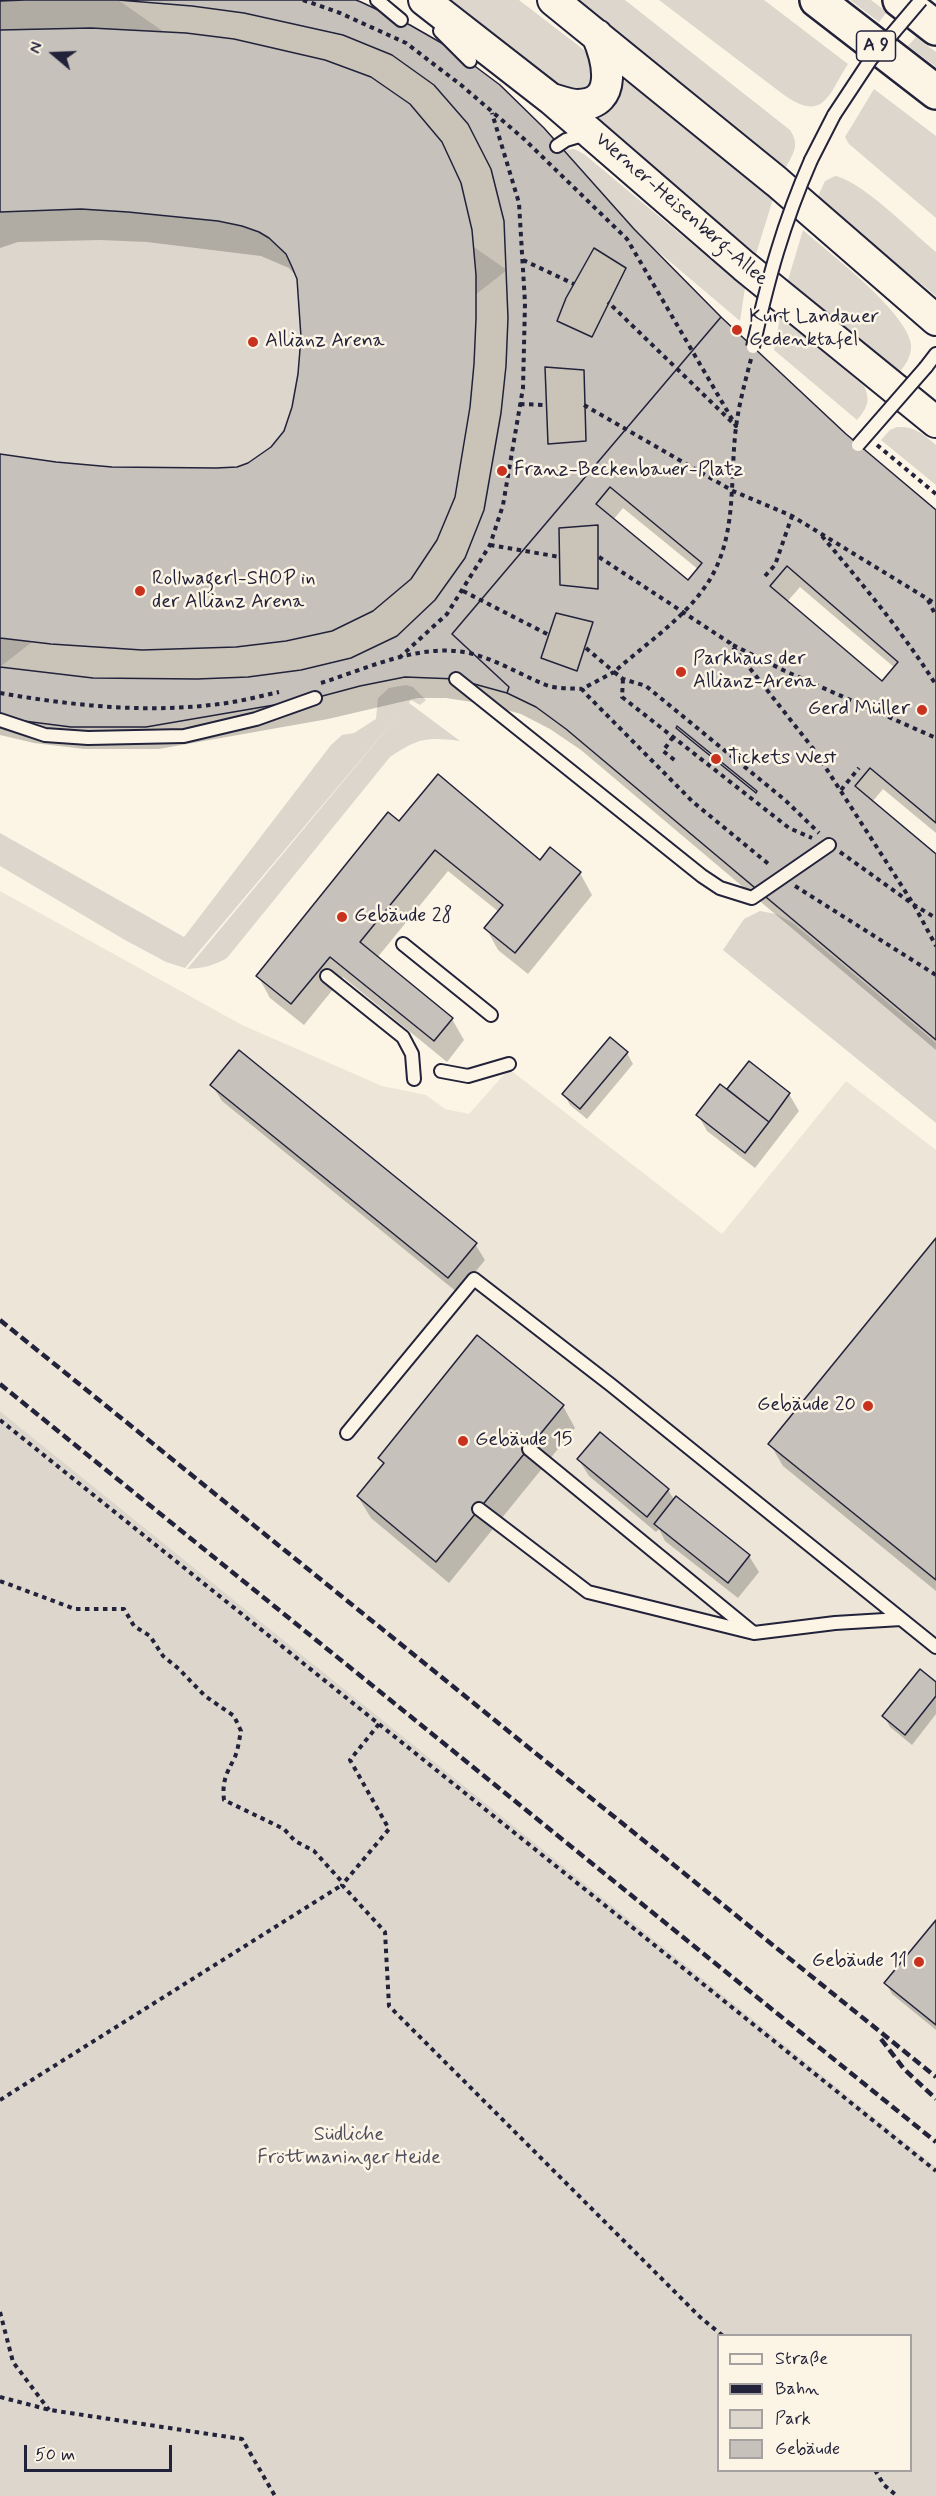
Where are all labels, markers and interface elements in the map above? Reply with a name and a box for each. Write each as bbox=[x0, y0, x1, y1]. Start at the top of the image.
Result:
north arrow bbox=[24, 24, 84, 84]
road number: A 9 bbox=[856, 31, 896, 61]
text: N bbox=[25, 40, 48, 56]
street label: Werner-Heisenberg-Allee bbox=[589, 128, 773, 292]
place label: Kurt Landauer Gedenktafel bbox=[749, 306, 879, 353]
marker: Kurt Landauer Gedenktafel bbox=[730, 323, 744, 337]
place label: Allianz Arena bbox=[265, 330, 384, 354]
marker: Allianz Arena bbox=[246, 335, 260, 349]
place label: Franz-Beckenbauer-Platz bbox=[514, 459, 743, 483]
marker: Franz-Beckenbauer-Platz bbox=[495, 464, 509, 478]
place label: Rollwagerl-SHOP in der Allianz Arena bbox=[152, 568, 315, 615]
marker: Rollwagerl-SHOP in der Allianz Arena bbox=[133, 584, 147, 598]
place label: Parkhaus der Allianz-Arena bbox=[693, 648, 816, 695]
marker: Parkhaus der Allianz-Arena bbox=[674, 665, 688, 679]
place label: Gerd Müller bbox=[808, 698, 910, 722]
marker: Gerd Müller bbox=[915, 703, 929, 717]
place label: Tickets West bbox=[728, 747, 837, 771]
marker: Tickets West bbox=[709, 752, 723, 766]
place label: Gebäude 28 bbox=[354, 905, 452, 929]
marker: Gebäude 28 bbox=[335, 910, 349, 924]
place label: Gebäude 20 bbox=[757, 1394, 856, 1418]
marker: Gebäude 20 bbox=[861, 1399, 875, 1413]
place label: Gebäude 15 bbox=[475, 1429, 572, 1453]
marker: Gebäude 15 bbox=[456, 1434, 470, 1448]
place label: Gebäude 11 bbox=[812, 1950, 907, 1974]
marker: Gebäude 11 bbox=[912, 1955, 926, 1969]
park label: Südliche Fröttmaninger Heide bbox=[257, 2124, 441, 2171]
legend bbox=[717, 2334, 912, 2472]
text: Straße bbox=[775, 2347, 828, 2371]
text: Bahn bbox=[775, 2377, 819, 2401]
text: Park bbox=[775, 2407, 811, 2431]
scale bar bbox=[27, 2433, 176, 2471]
text: Gebäude bbox=[775, 2437, 840, 2461]
text: 50 m bbox=[35, 2443, 75, 2467]

